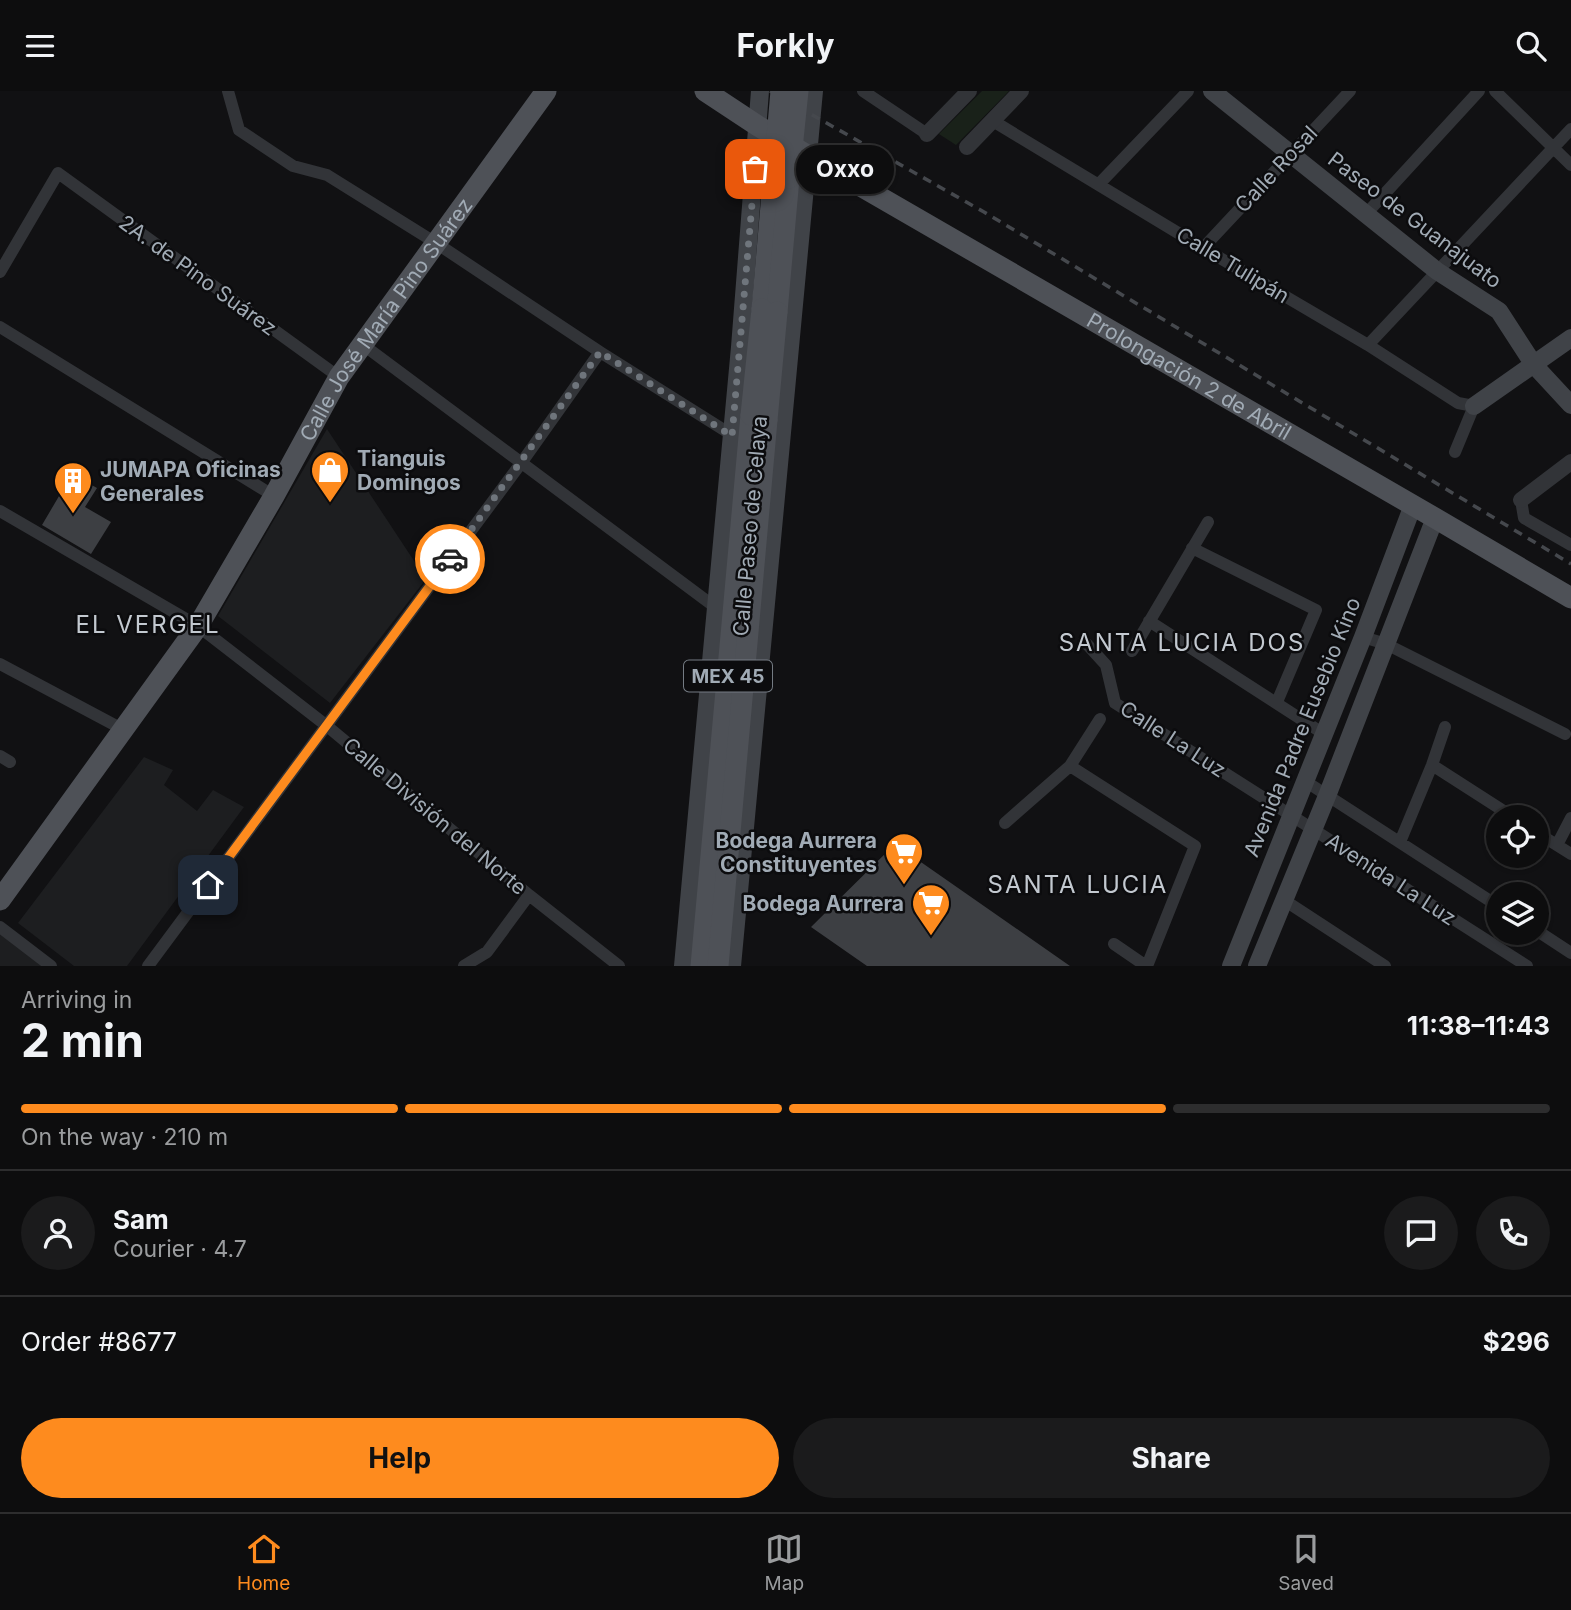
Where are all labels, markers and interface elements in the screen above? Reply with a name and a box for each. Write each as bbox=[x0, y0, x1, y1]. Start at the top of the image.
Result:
text: Forkly bbox=[737, 26, 834, 65]
icon: menu bbox=[21, 27, 59, 65]
icon: search bbox=[1512, 27, 1550, 65]
street label: Calle Rosal bbox=[1230, 121, 1322, 217]
pin bbox=[725, 139, 785, 199]
callout: Oxxo bbox=[797, 145, 895, 193]
street label: Paseo de Guanajuato bbox=[1323, 147, 1507, 293]
icon: bag bbox=[736, 150, 774, 188]
text: Oxxo bbox=[816, 155, 874, 183]
street label: Calle José María Pino Suárez bbox=[294, 193, 477, 445]
street label: 2A. de Pino Suárez bbox=[114, 210, 282, 340]
street label: Calle Tulipán bbox=[1172, 222, 1294, 308]
street label: Prolongación 2 de Abril bbox=[1083, 307, 1296, 445]
street label: Calle Paseo de Celaya bbox=[728, 415, 772, 637]
place label: Tianguis Domingos bbox=[357, 446, 461, 495]
shop icon: Tianguis Domingos bbox=[309, 449, 351, 504]
place label: JUMAPA Oficinas Generales bbox=[100, 457, 281, 506]
building icon: JUMAPA Oficinas Generales bbox=[52, 460, 94, 515]
courier bbox=[415, 524, 485, 594]
icon: car bbox=[431, 540, 469, 578]
street label: Avenida Padre Eusebio Kino bbox=[1238, 594, 1366, 860]
district label: EL VERGEL bbox=[75, 610, 221, 639]
district label: SANTA LUCIA DOS bbox=[1059, 628, 1305, 657]
road number: MEX 45 bbox=[684, 661, 772, 691]
street label: Calle La Luz bbox=[1115, 696, 1231, 782]
street label: Calle División del Norte bbox=[338, 732, 532, 900]
map controls bbox=[1486, 805, 1549, 945]
button: locate bbox=[1486, 805, 1549, 868]
place label: Bodega Aurrera Constituyentes bbox=[716, 828, 877, 877]
street label: Avenida La Luz bbox=[1321, 828, 1461, 930]
supermarket icon: Bodega Aurrera Constituyentes bbox=[883, 831, 925, 886]
pin bbox=[178, 855, 238, 915]
icon: home bbox=[189, 866, 227, 904]
district label: SANTA LUCIA bbox=[988, 870, 1168, 899]
supermarket icon: Bodega Aurrera bbox=[910, 882, 952, 937]
button: layers bbox=[1486, 882, 1549, 945]
place label: Bodega Aurrera bbox=[743, 891, 904, 916]
text: Arriving in bbox=[21, 986, 132, 1014]
text: 11:38–11:43 bbox=[1407, 1010, 1550, 1041]
text: 2 min bbox=[21, 1012, 144, 1068]
text: On the way · 210 m bbox=[21, 1123, 228, 1151]
button: person bbox=[21, 1196, 95, 1270]
button: chat bbox=[1384, 1196, 1458, 1270]
button: phone bbox=[1476, 1196, 1550, 1270]
text: Sam bbox=[113, 1204, 169, 1235]
text: Courier · 4.7 bbox=[113, 1235, 247, 1263]
text: Order #8677 bbox=[21, 1326, 177, 1357]
text: $296 bbox=[1483, 1326, 1550, 1357]
button: Help bbox=[21, 1418, 779, 1498]
button: Share bbox=[793, 1418, 1550, 1498]
tab: Home bbox=[237, 1530, 290, 1595]
tab: Map bbox=[765, 1530, 804, 1595]
tab: Saved bbox=[1278, 1530, 1334, 1595]

